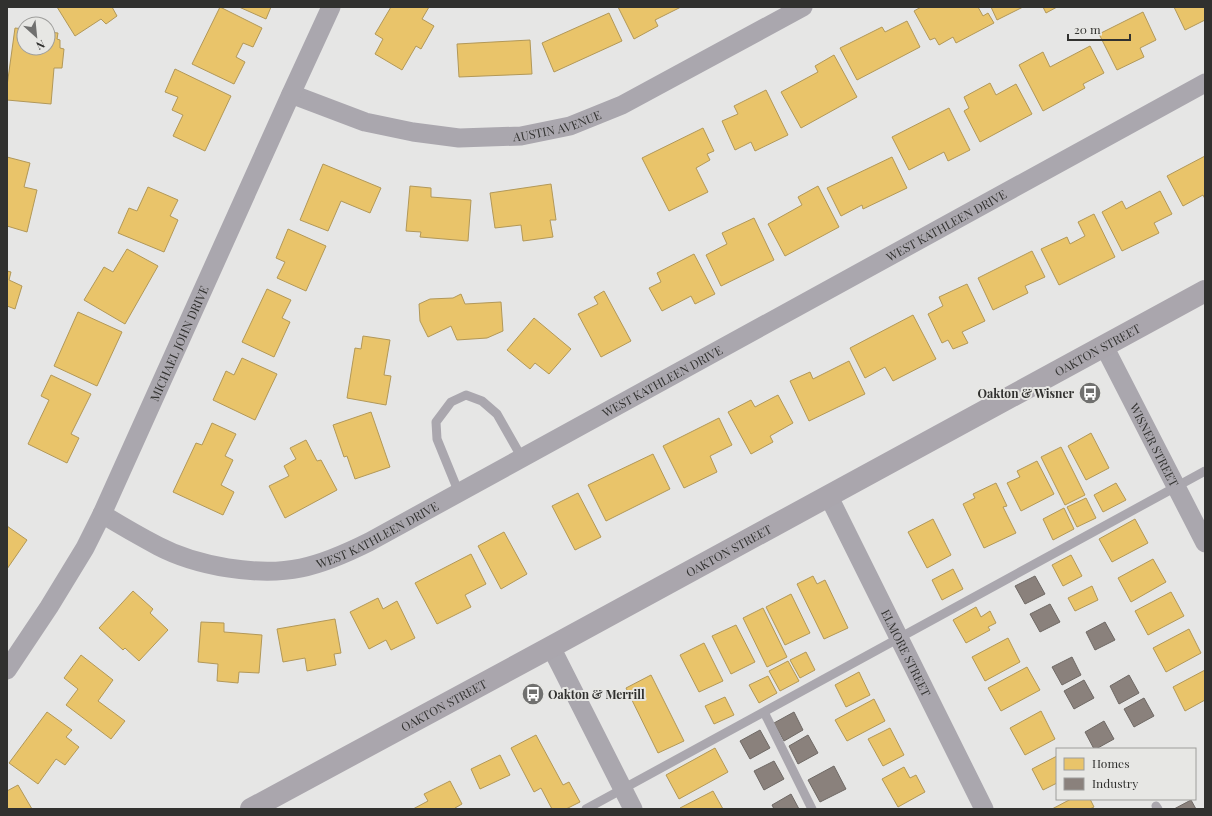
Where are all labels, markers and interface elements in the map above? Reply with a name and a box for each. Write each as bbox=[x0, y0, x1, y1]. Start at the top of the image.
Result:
north arrow bbox=[16, 16, 56, 56]
scale bar bbox=[1068, 16, 1130, 42]
text: 20 m bbox=[1074, 21, 1101, 37]
text: N bbox=[34, 37, 48, 54]
street label: AUSTIN AVENUE bbox=[512, 106, 603, 144]
street label: WEST KATHLEEN DRIVE bbox=[882, 186, 1009, 265]
street label: MICHAEL JOHN DRIVE bbox=[146, 283, 212, 404]
street label: OAKTON STREET bbox=[1052, 319, 1144, 379]
street label: WEST KATHLEEN DRIVE bbox=[598, 342, 725, 421]
bus stop icon: Oakton & Wisner bbox=[1077, 380, 1103, 406]
place label: Oakton & Wisner bbox=[977, 385, 1074, 401]
street label: WISNER STREET bbox=[1126, 399, 1183, 490]
street label: WEST KATHLEEN DRIVE bbox=[313, 498, 441, 572]
street label: OAKTON STREET bbox=[683, 520, 775, 580]
street label: ELMORE STREET bbox=[878, 607, 935, 700]
street label: OAKTON STREET bbox=[398, 675, 490, 735]
bus stop icon: Oakton & Merrill bbox=[520, 681, 546, 707]
place label: Oakton & Merrill bbox=[548, 686, 645, 702]
legend bbox=[1056, 748, 1196, 800]
text: Homes bbox=[1092, 755, 1130, 771]
text: Industry bbox=[1092, 775, 1138, 791]

